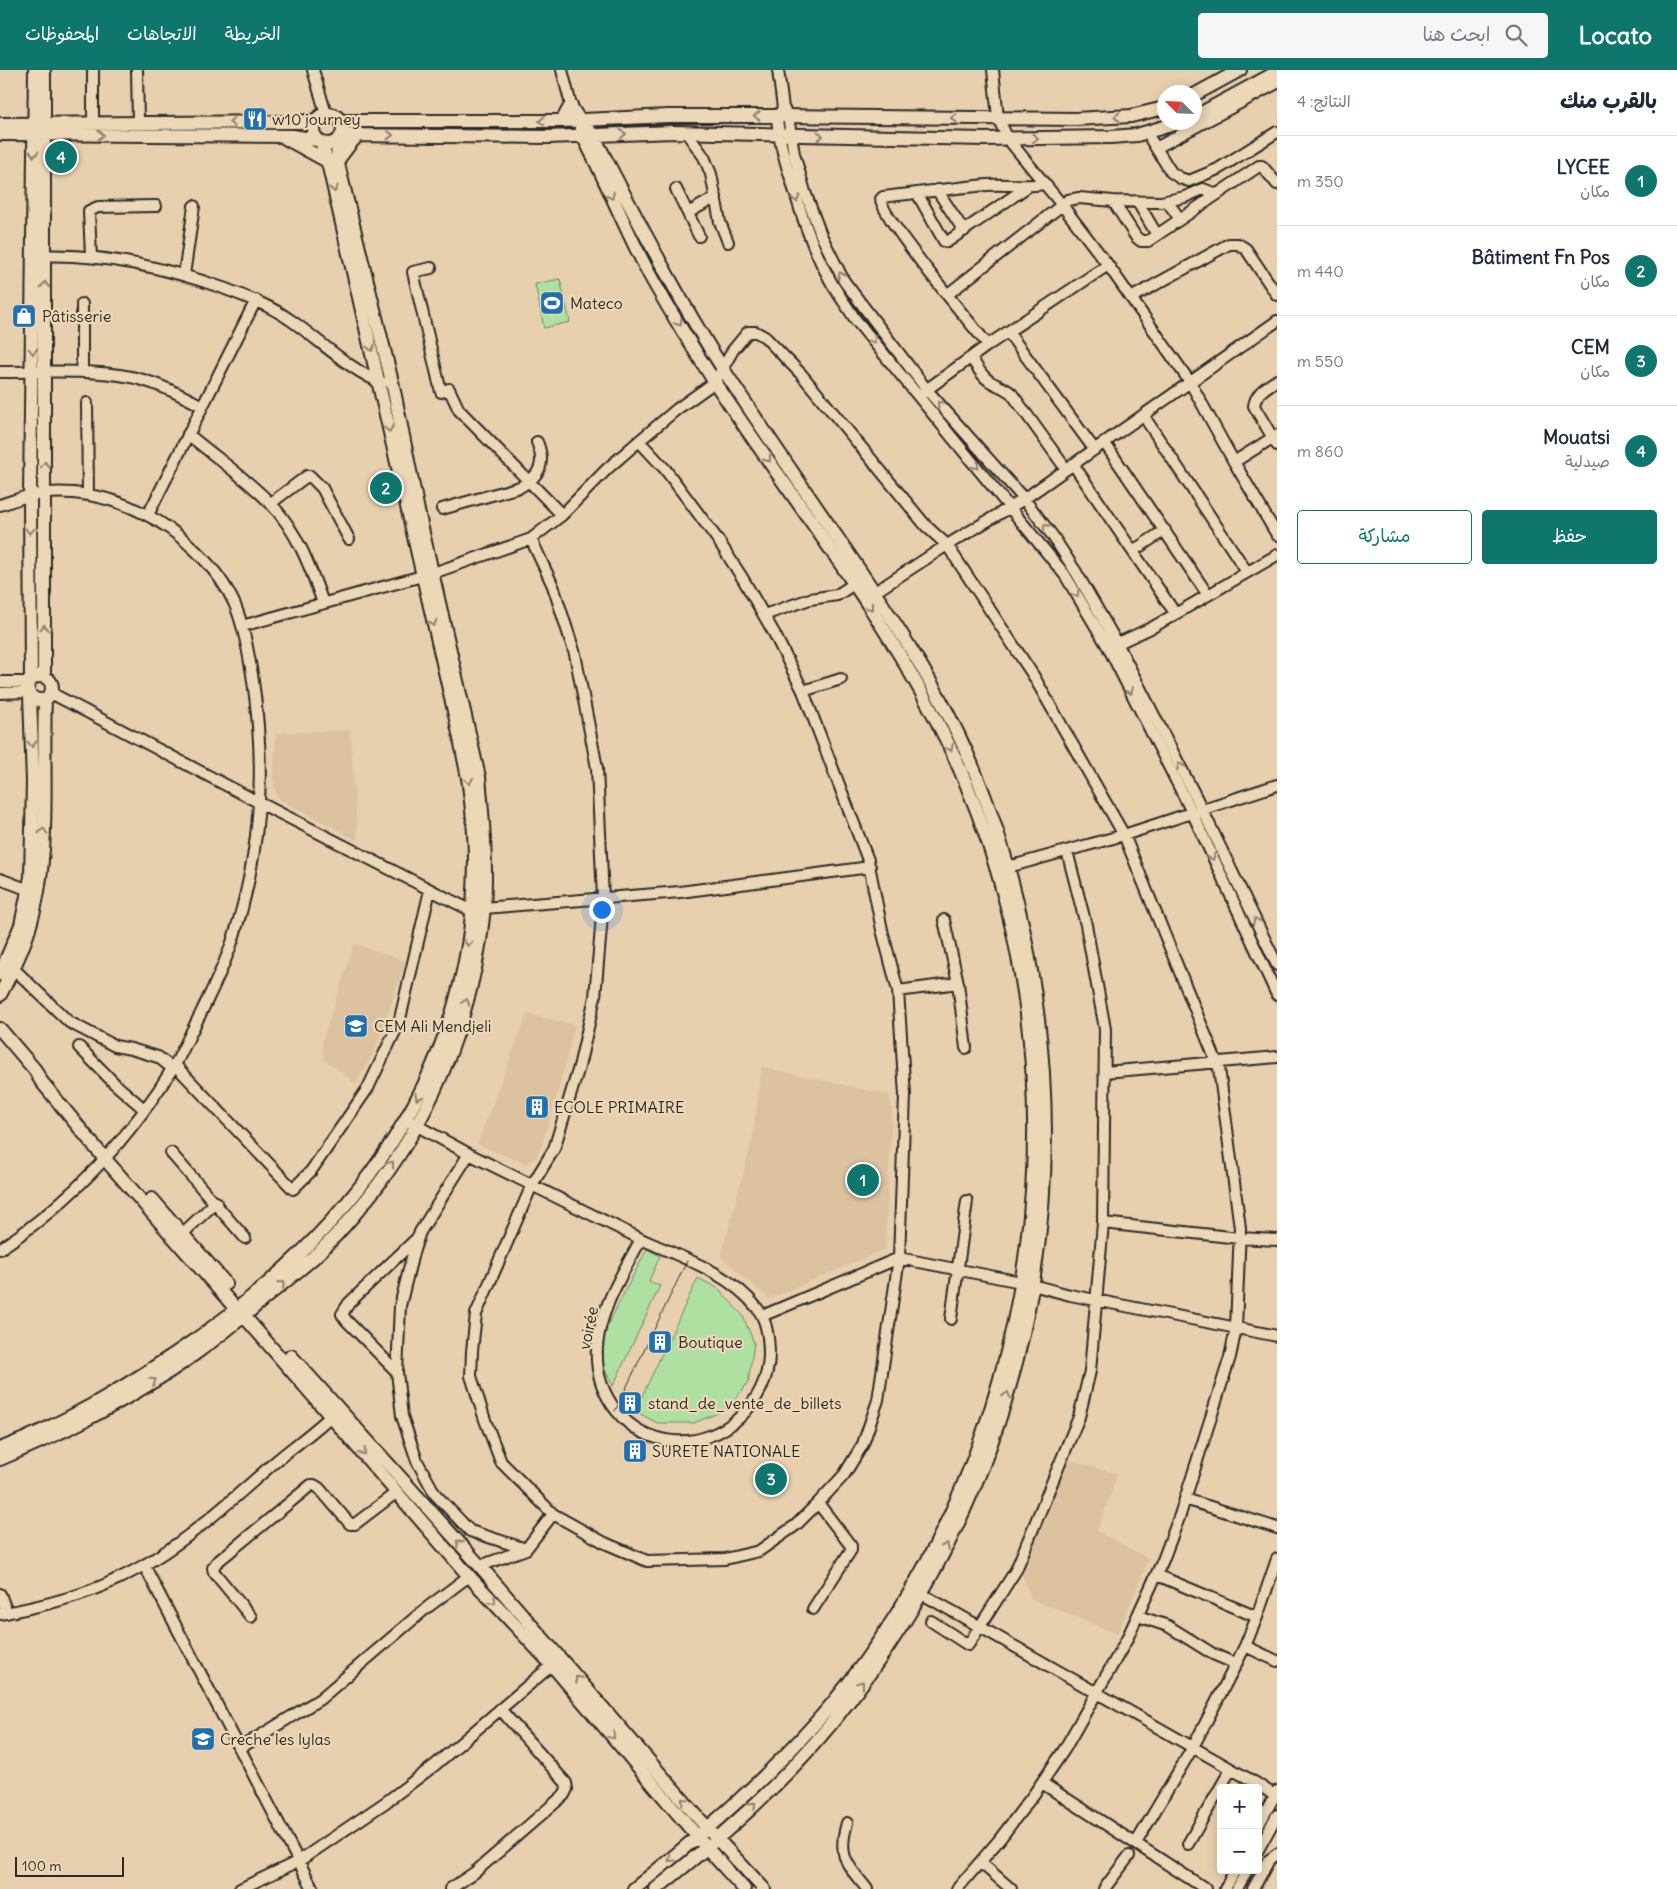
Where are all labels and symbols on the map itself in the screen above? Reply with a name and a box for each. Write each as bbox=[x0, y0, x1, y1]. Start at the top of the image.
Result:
north arrow bbox=[1157, 85, 1202, 130]
restaurant icon: w10 journey bbox=[242, 106, 268, 132]
place label: w10 journey bbox=[272, 109, 361, 129]
one-way arrow bbox=[753, 111, 760, 121]
one-way arrow bbox=[1112, 111, 1120, 122]
one-way arrow bbox=[950, 113, 958, 123]
one-way arrow bbox=[538, 116, 546, 126]
one-way arrow bbox=[228, 117, 236, 127]
one-way arrow bbox=[619, 128, 627, 139]
one-way arrow bbox=[98, 130, 105, 140]
one-way arrow bbox=[387, 130, 395, 140]
one-way arrow bbox=[816, 131, 824, 141]
one-way arrow bbox=[1032, 133, 1039, 143]
pin: 4 bbox=[45, 138, 77, 176]
one-way arrow bbox=[29, 150, 40, 158]
one-way arrow bbox=[328, 185, 339, 194]
one-way arrow bbox=[605, 191, 616, 200]
one-way arrow bbox=[791, 194, 801, 202]
one-way arrow bbox=[837, 272, 847, 281]
one-way arrow bbox=[40, 281, 50, 289]
sports icon: Mateco bbox=[539, 290, 565, 316]
place label: Mateco bbox=[570, 293, 623, 313]
shop icon: Pâtisserie bbox=[11, 303, 37, 329]
place label: Pâtisserie bbox=[42, 306, 111, 326]
one-way arrow bbox=[672, 317, 682, 326]
one-way arrow bbox=[867, 335, 876, 344]
one-way arrow bbox=[365, 343, 376, 352]
one-way arrow bbox=[28, 348, 38, 355]
one-way arrow bbox=[937, 401, 946, 410]
one-way arrow bbox=[383, 424, 394, 433]
one-way arrow bbox=[762, 453, 771, 463]
one-way arrow bbox=[971, 460, 979, 469]
one-way arrow bbox=[40, 461, 50, 469]
pin: 2 bbox=[370, 469, 402, 507]
one-way arrow bbox=[1043, 523, 1052, 533]
one-way arrow bbox=[25, 528, 35, 535]
one-way arrow bbox=[1070, 588, 1080, 597]
one-way arrow bbox=[864, 601, 873, 611]
one-way arrow bbox=[427, 618, 438, 627]
one-way arrow bbox=[39, 624, 49, 632]
one-way arrow bbox=[1124, 686, 1134, 695]
one-way arrow bbox=[26, 740, 37, 748]
one-way arrow bbox=[944, 743, 954, 752]
one-way arrow bbox=[1176, 762, 1186, 771]
one-way arrow bbox=[463, 777, 473, 786]
one-way arrow bbox=[38, 827, 49, 835]
one-way arrow bbox=[1206, 852, 1217, 861]
your location bbox=[589, 897, 615, 923]
one-way arrow bbox=[1252, 917, 1262, 926]
one-way arrow bbox=[463, 940, 474, 948]
one-way arrow bbox=[461, 998, 471, 1006]
school or university icon: CEM Ali Mendjeli bbox=[343, 1013, 369, 1039]
place label: CEM Ali Mendjeli bbox=[374, 1016, 491, 1036]
one-way arrow bbox=[414, 1092, 424, 1101]
building icon: ECOLE PRIMAIRE bbox=[524, 1094, 550, 1120]
place label: ECOLE PRIMAIRE bbox=[554, 1097, 684, 1117]
one-way arrow bbox=[385, 1161, 395, 1170]
pin: 1 bbox=[847, 1161, 879, 1199]
one-way arrow bbox=[277, 1281, 286, 1290]
street label: voirée bbox=[574, 1305, 602, 1351]
building icon: Boutique bbox=[647, 1329, 673, 1355]
place label: Boutique bbox=[678, 1332, 743, 1352]
one-way arrow bbox=[147, 1378, 156, 1388]
building icon: stand_de_vente_de_billets bbox=[617, 1390, 643, 1416]
one-way arrow bbox=[1002, 1392, 1012, 1400]
place label: stand_de_vente_de_billets bbox=[648, 1393, 841, 1413]
building icon: SURETE NATIONALE bbox=[622, 1438, 648, 1464]
place label: SURETE NATIONALE bbox=[652, 1441, 800, 1461]
one-way arrow bbox=[357, 1446, 366, 1455]
pin: 3 bbox=[755, 1460, 787, 1498]
one-way arrow bbox=[456, 1540, 465, 1549]
one-way arrow bbox=[940, 1542, 951, 1551]
one-way arrow bbox=[487, 1595, 496, 1604]
one-way arrow bbox=[574, 1675, 583, 1684]
one-way arrow bbox=[855, 1680, 864, 1690]
school or university icon: Creche les lylas bbox=[190, 1726, 216, 1752]
place label: Creche les lylas bbox=[220, 1729, 331, 1749]
one-way arrow bbox=[606, 1730, 615, 1739]
one-way arrow bbox=[681, 1798, 690, 1807]
one-way arrow bbox=[748, 1802, 757, 1811]
scale bar bbox=[15, 1854, 124, 1877]
one-way arrow bbox=[668, 1854, 677, 1862]

